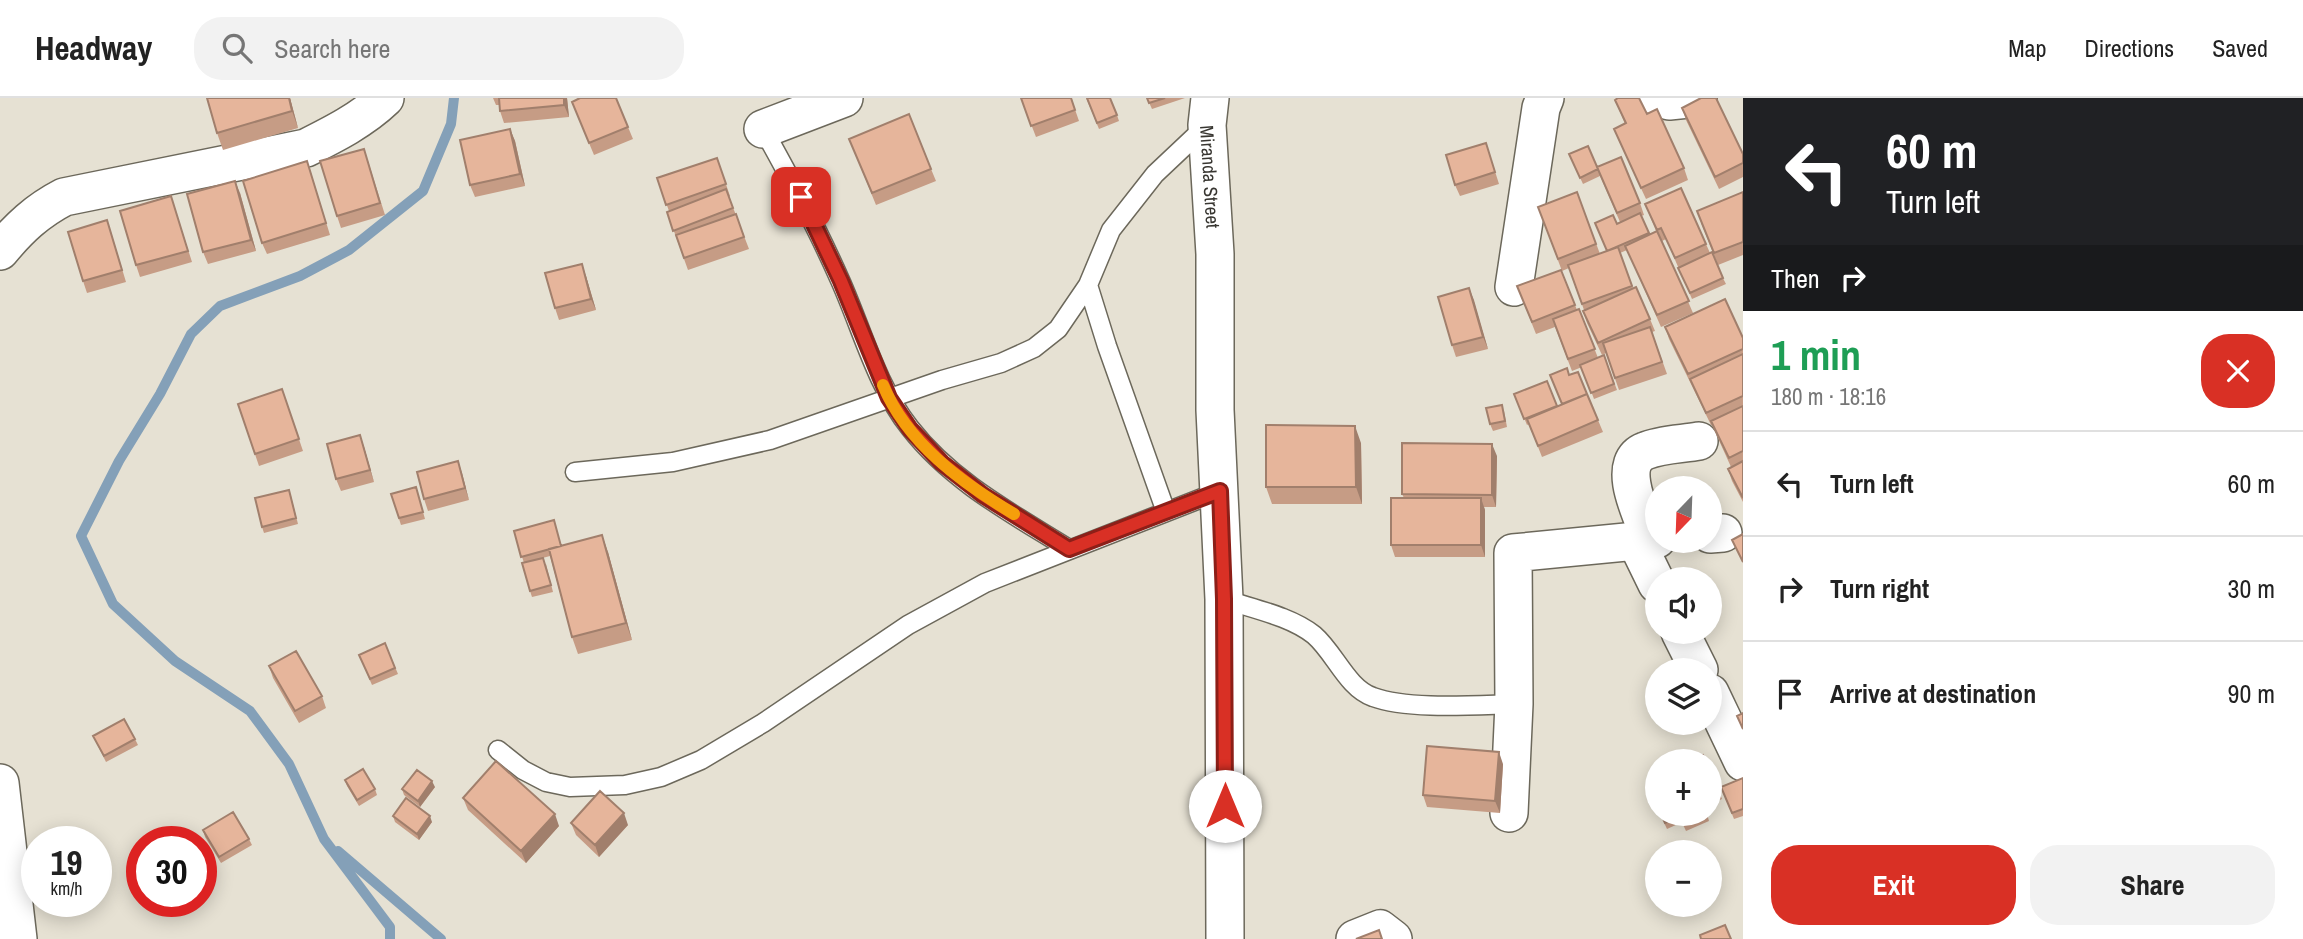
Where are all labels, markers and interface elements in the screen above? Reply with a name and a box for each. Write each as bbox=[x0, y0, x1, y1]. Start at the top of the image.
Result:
search box bbox=[194, 17, 684, 80]
text: Headway bbox=[35, 26, 152, 70]
icon: search bbox=[218, 29, 256, 67]
text: Search here bbox=[274, 31, 390, 66]
text: Map bbox=[2008, 32, 2046, 64]
text: Directions bbox=[2084, 32, 2174, 64]
text: Saved bbox=[2212, 32, 2268, 64]
text: 60 m bbox=[1886, 117, 1978, 183]
street label: Miranda Street bbox=[1194, 124, 1226, 230]
icon: left bbox=[1771, 126, 1862, 217]
pin bbox=[771, 167, 831, 227]
icon: arrive bbox=[782, 178, 820, 216]
text: Turn left bbox=[1886, 180, 1980, 223]
icon: right bbox=[1834, 259, 1872, 297]
text: Then bbox=[1771, 261, 1820, 296]
text: 1 min bbox=[1771, 327, 1861, 383]
button: close bbox=[2201, 334, 2275, 408]
text: 180 m · 18:16 bbox=[1771, 381, 1886, 412]
icon: left bbox=[1771, 465, 1809, 503]
text: Turn left bbox=[1830, 466, 1914, 501]
text: 60 m bbox=[2228, 466, 2275, 501]
north arrow bbox=[1645, 476, 1722, 553]
map controls bbox=[1645, 476, 1722, 917]
button: sound bbox=[1645, 567, 1722, 644]
icon: right bbox=[1771, 570, 1809, 608]
text: Turn right bbox=[1830, 571, 1929, 606]
text: 30 m bbox=[2228, 571, 2275, 606]
button: layers bbox=[1645, 658, 1722, 735]
icon: arrive bbox=[1771, 675, 1809, 713]
text: Arrive at destination bbox=[1830, 676, 2036, 711]
text: 90 m bbox=[2228, 676, 2275, 711]
button: + bbox=[1645, 749, 1722, 826]
position arrow bbox=[1188, 769, 1262, 843]
speed limit sign: 30 bbox=[126, 826, 217, 917]
text: 19 bbox=[51, 839, 82, 886]
button: − bbox=[1645, 840, 1722, 917]
button: Exit bbox=[1771, 845, 2016, 925]
button: Share bbox=[2030, 845, 2275, 925]
text: km/h bbox=[51, 876, 83, 901]

